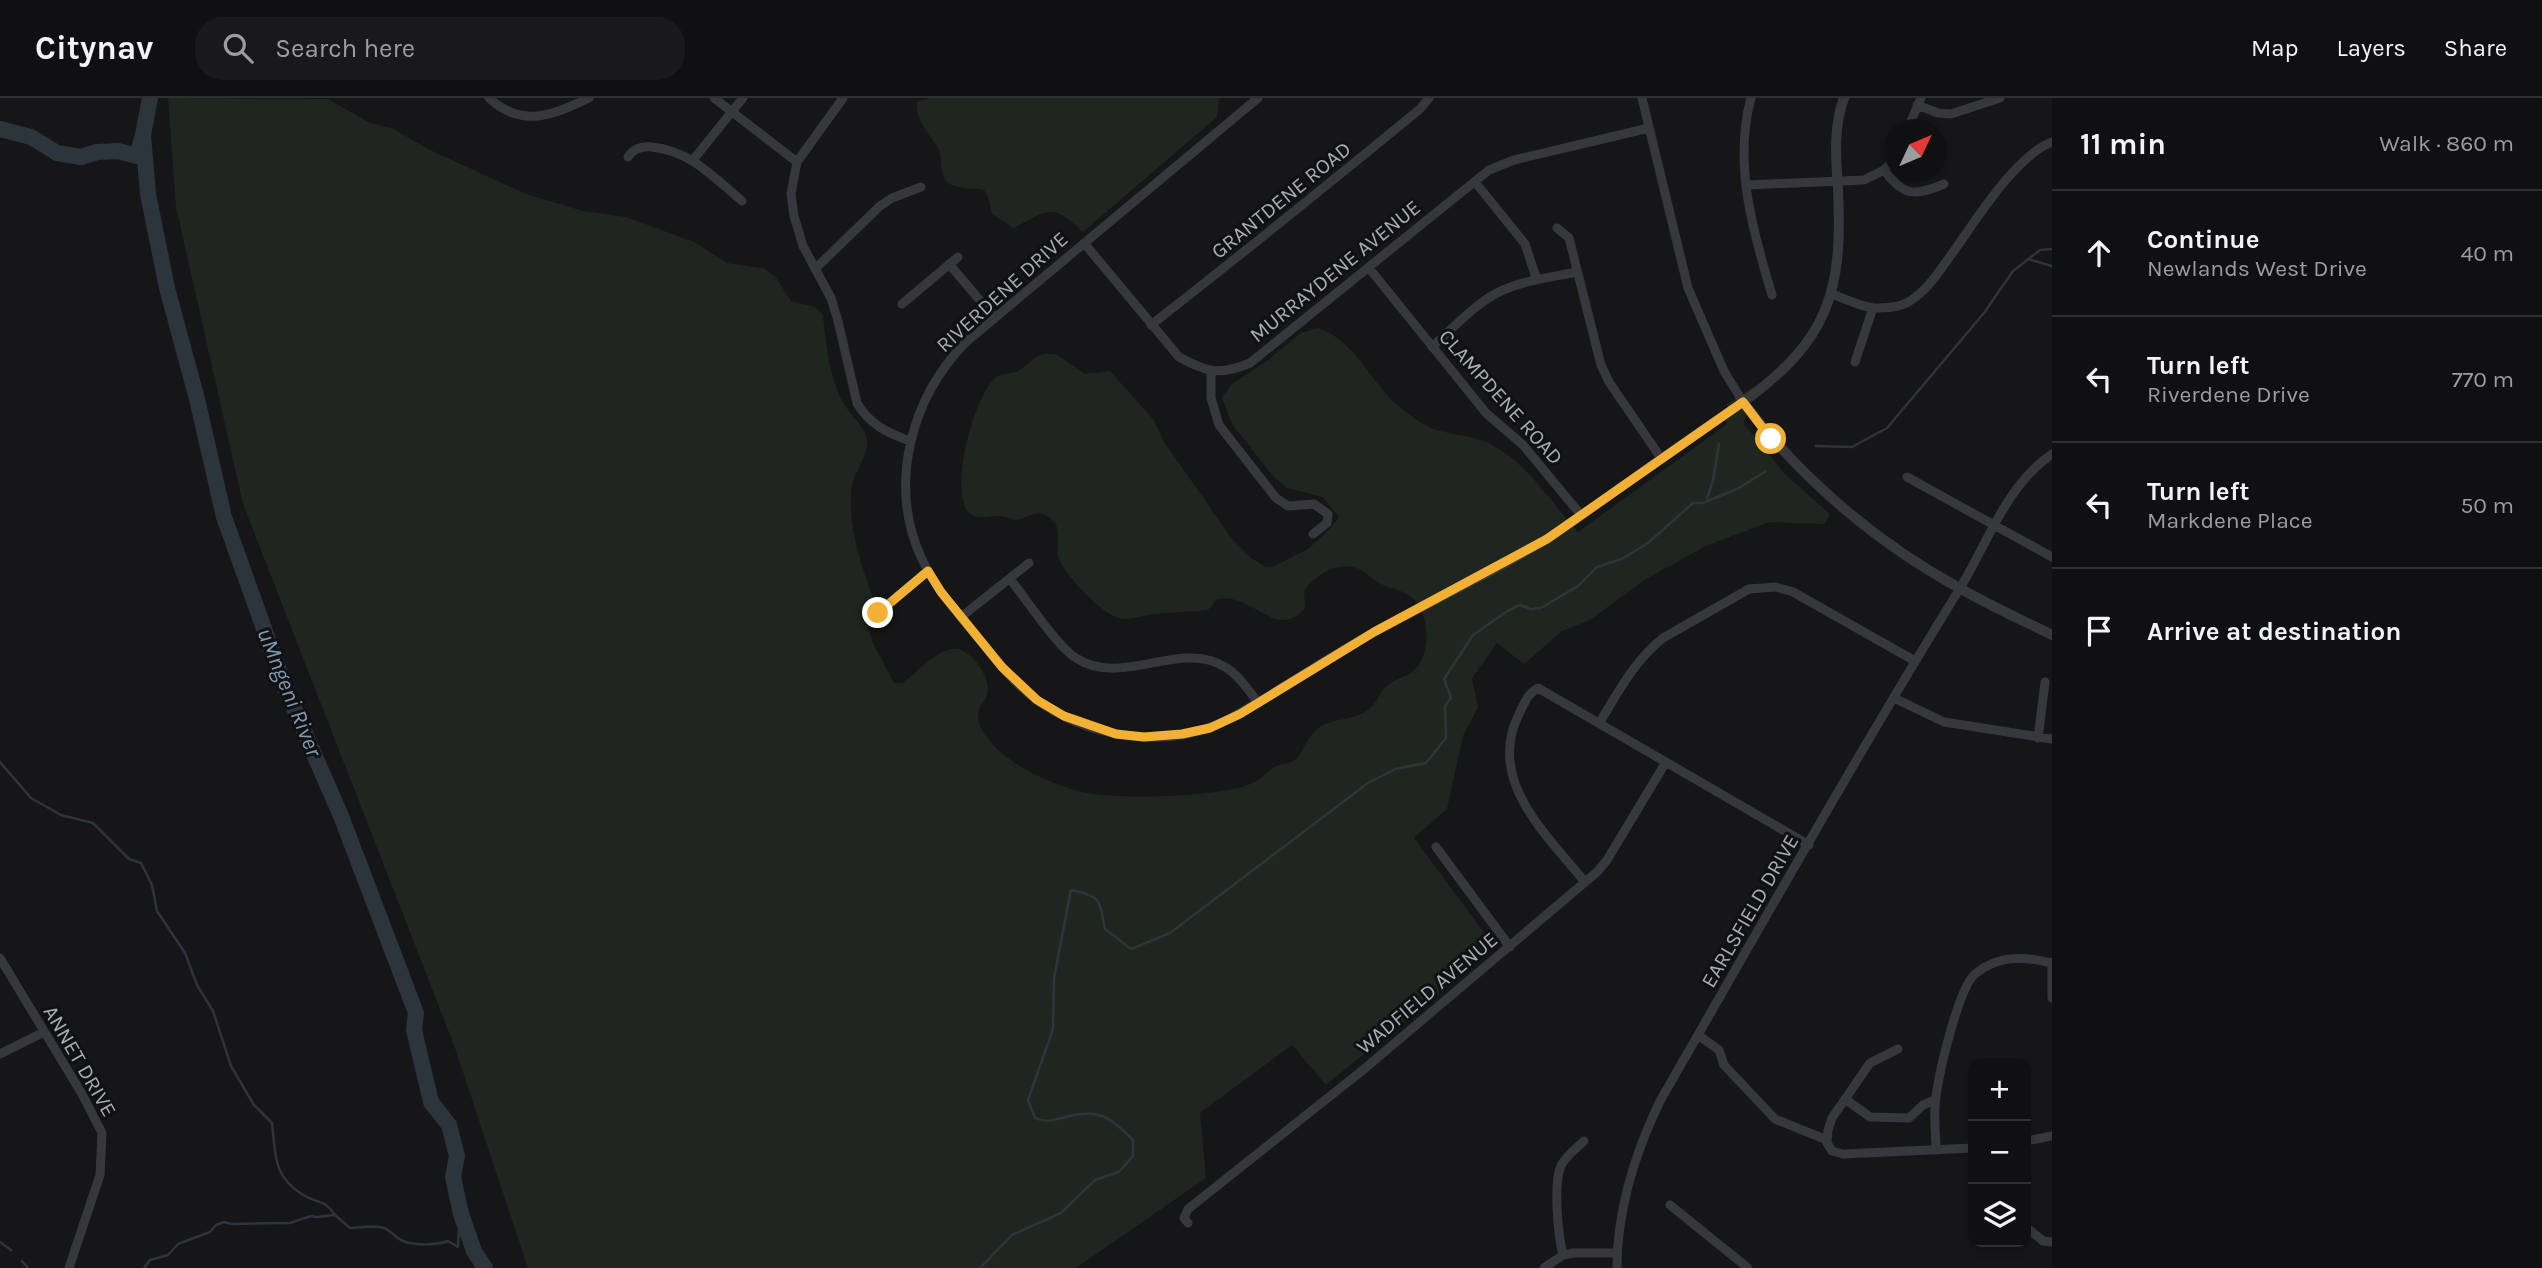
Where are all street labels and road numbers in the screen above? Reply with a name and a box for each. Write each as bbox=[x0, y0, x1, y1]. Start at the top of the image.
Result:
street label: GRANTDENE ROAD bbox=[1206, 136, 1356, 264]
street label: MURRAYDENE AVENUE bbox=[1245, 195, 1425, 347]
street label: RIVERDENE DRIVE bbox=[931, 227, 1073, 357]
street label: CLAMPDENE ROAD bbox=[1434, 325, 1568, 469]
street label: EARLSFIELD DRIVE bbox=[1696, 830, 1804, 992]
street label: WADFIELD AVENUE bbox=[1352, 927, 1502, 1059]
street label: ANNET DRIVE bbox=[39, 1001, 121, 1121]

